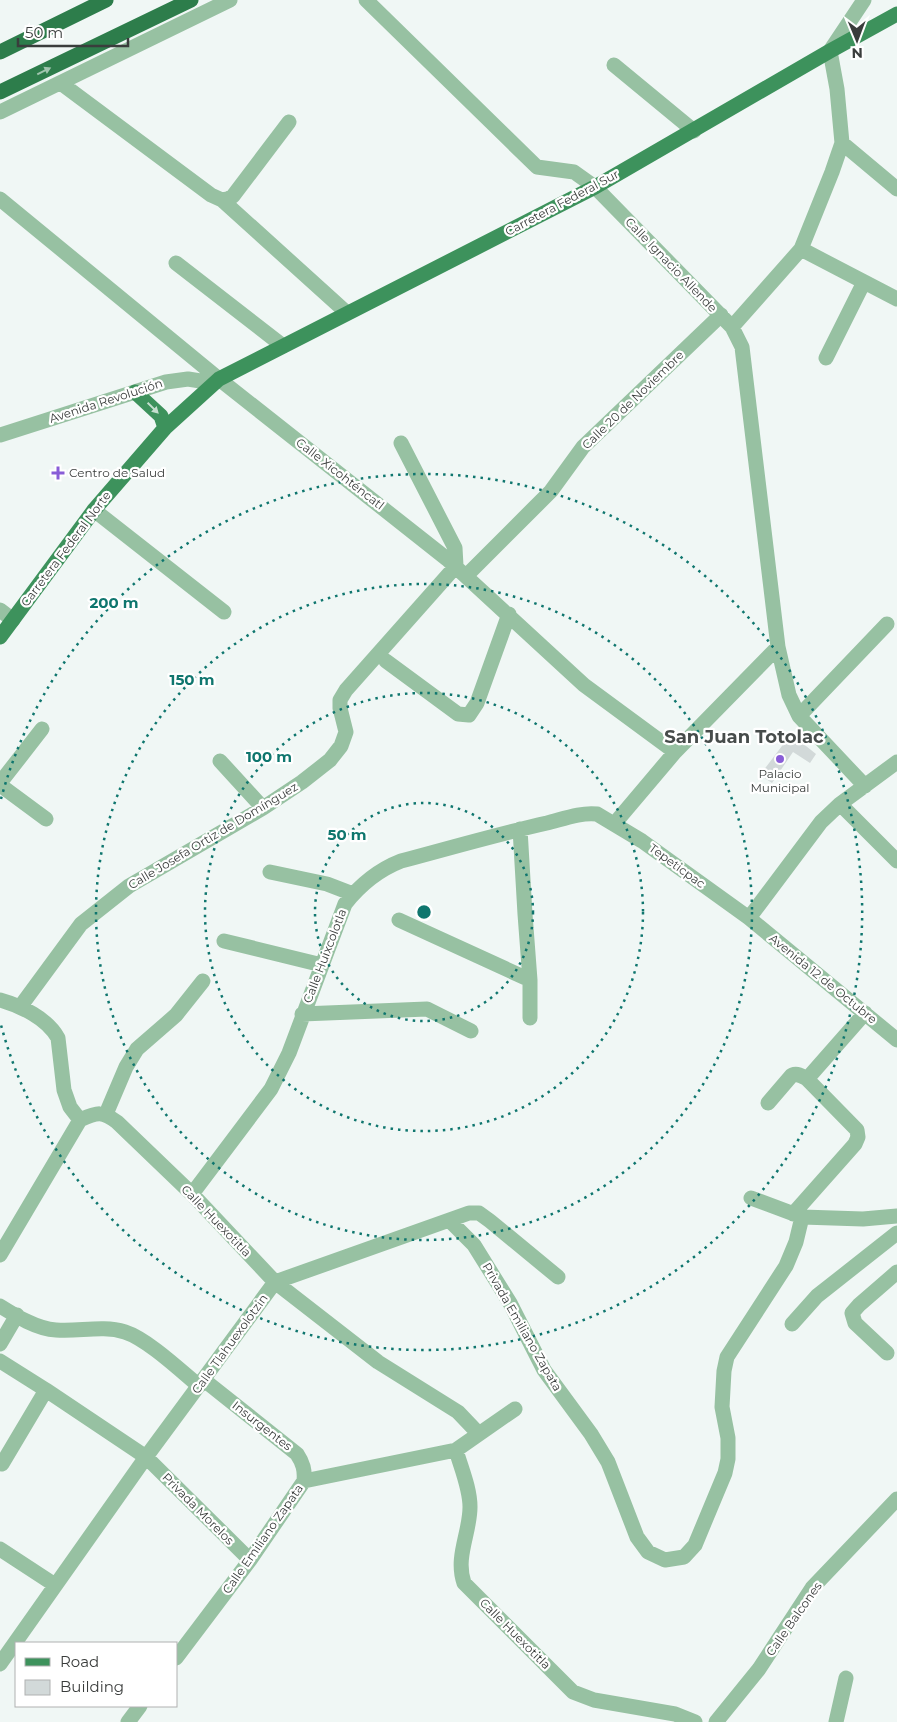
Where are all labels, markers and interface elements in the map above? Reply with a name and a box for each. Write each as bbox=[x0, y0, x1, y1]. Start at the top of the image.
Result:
scale bar bbox=[18, 15, 128, 47]
north arrow bbox=[832, 15, 882, 65]
text: 50 m bbox=[25, 23, 63, 42]
text: N bbox=[851, 44, 863, 62]
one-way arrow bbox=[37, 66, 51, 74]
street label: Carretera Federal Sur bbox=[502, 166, 621, 239]
street label: Calle Ignacio Allende bbox=[622, 214, 720, 315]
street label: Calle 20 de Noviembre bbox=[579, 347, 687, 452]
street label: Avenida Revolución bbox=[47, 375, 164, 426]
one-way arrow bbox=[147, 402, 159, 414]
street label: Calle Xicohténcatl bbox=[293, 435, 387, 513]
place label: Centro de Salud bbox=[69, 465, 165, 480]
marker: Centro de Salud bbox=[51, 466, 65, 480]
street label: Carretera Federal Norte bbox=[17, 488, 114, 609]
text: 200 m bbox=[89, 593, 139, 612]
text: 150 m bbox=[170, 670, 214, 689]
district label: San Juan Totolac bbox=[664, 726, 824, 748]
text: 100 m bbox=[246, 747, 292, 766]
marker: Palacio Municipal bbox=[774, 753, 786, 765]
place label: Palacio Municipal bbox=[750, 766, 810, 795]
street label: Calle Josefa Ortiz de Domínguez bbox=[125, 779, 300, 892]
text: 50 m bbox=[327, 825, 367, 844]
street label: Tepeticpac bbox=[646, 840, 708, 891]
centre of rings bbox=[415, 903, 433, 921]
street label: Calle Huixcolotla bbox=[300, 907, 349, 1005]
street label: Avenida 12 de Octubre bbox=[766, 931, 880, 1027]
street label: Calle Huexotitla bbox=[178, 1182, 254, 1260]
street label: Privada Emiliano Zapata bbox=[479, 1260, 565, 1394]
street label: Calle Tlahuexolotzin bbox=[188, 1291, 271, 1396]
street label: Insurgentes bbox=[229, 1398, 295, 1454]
street label: Privada Morelos bbox=[159, 1470, 238, 1548]
street label: Calle Emiliano Zapata bbox=[219, 1481, 306, 1596]
street label: Calle Balcones bbox=[762, 1579, 825, 1659]
street label: Calle Huexotitla bbox=[477, 1595, 554, 1672]
legend bbox=[15, 1642, 178, 1707]
text: Road bbox=[60, 1652, 99, 1671]
text: Building bbox=[60, 1677, 124, 1696]

